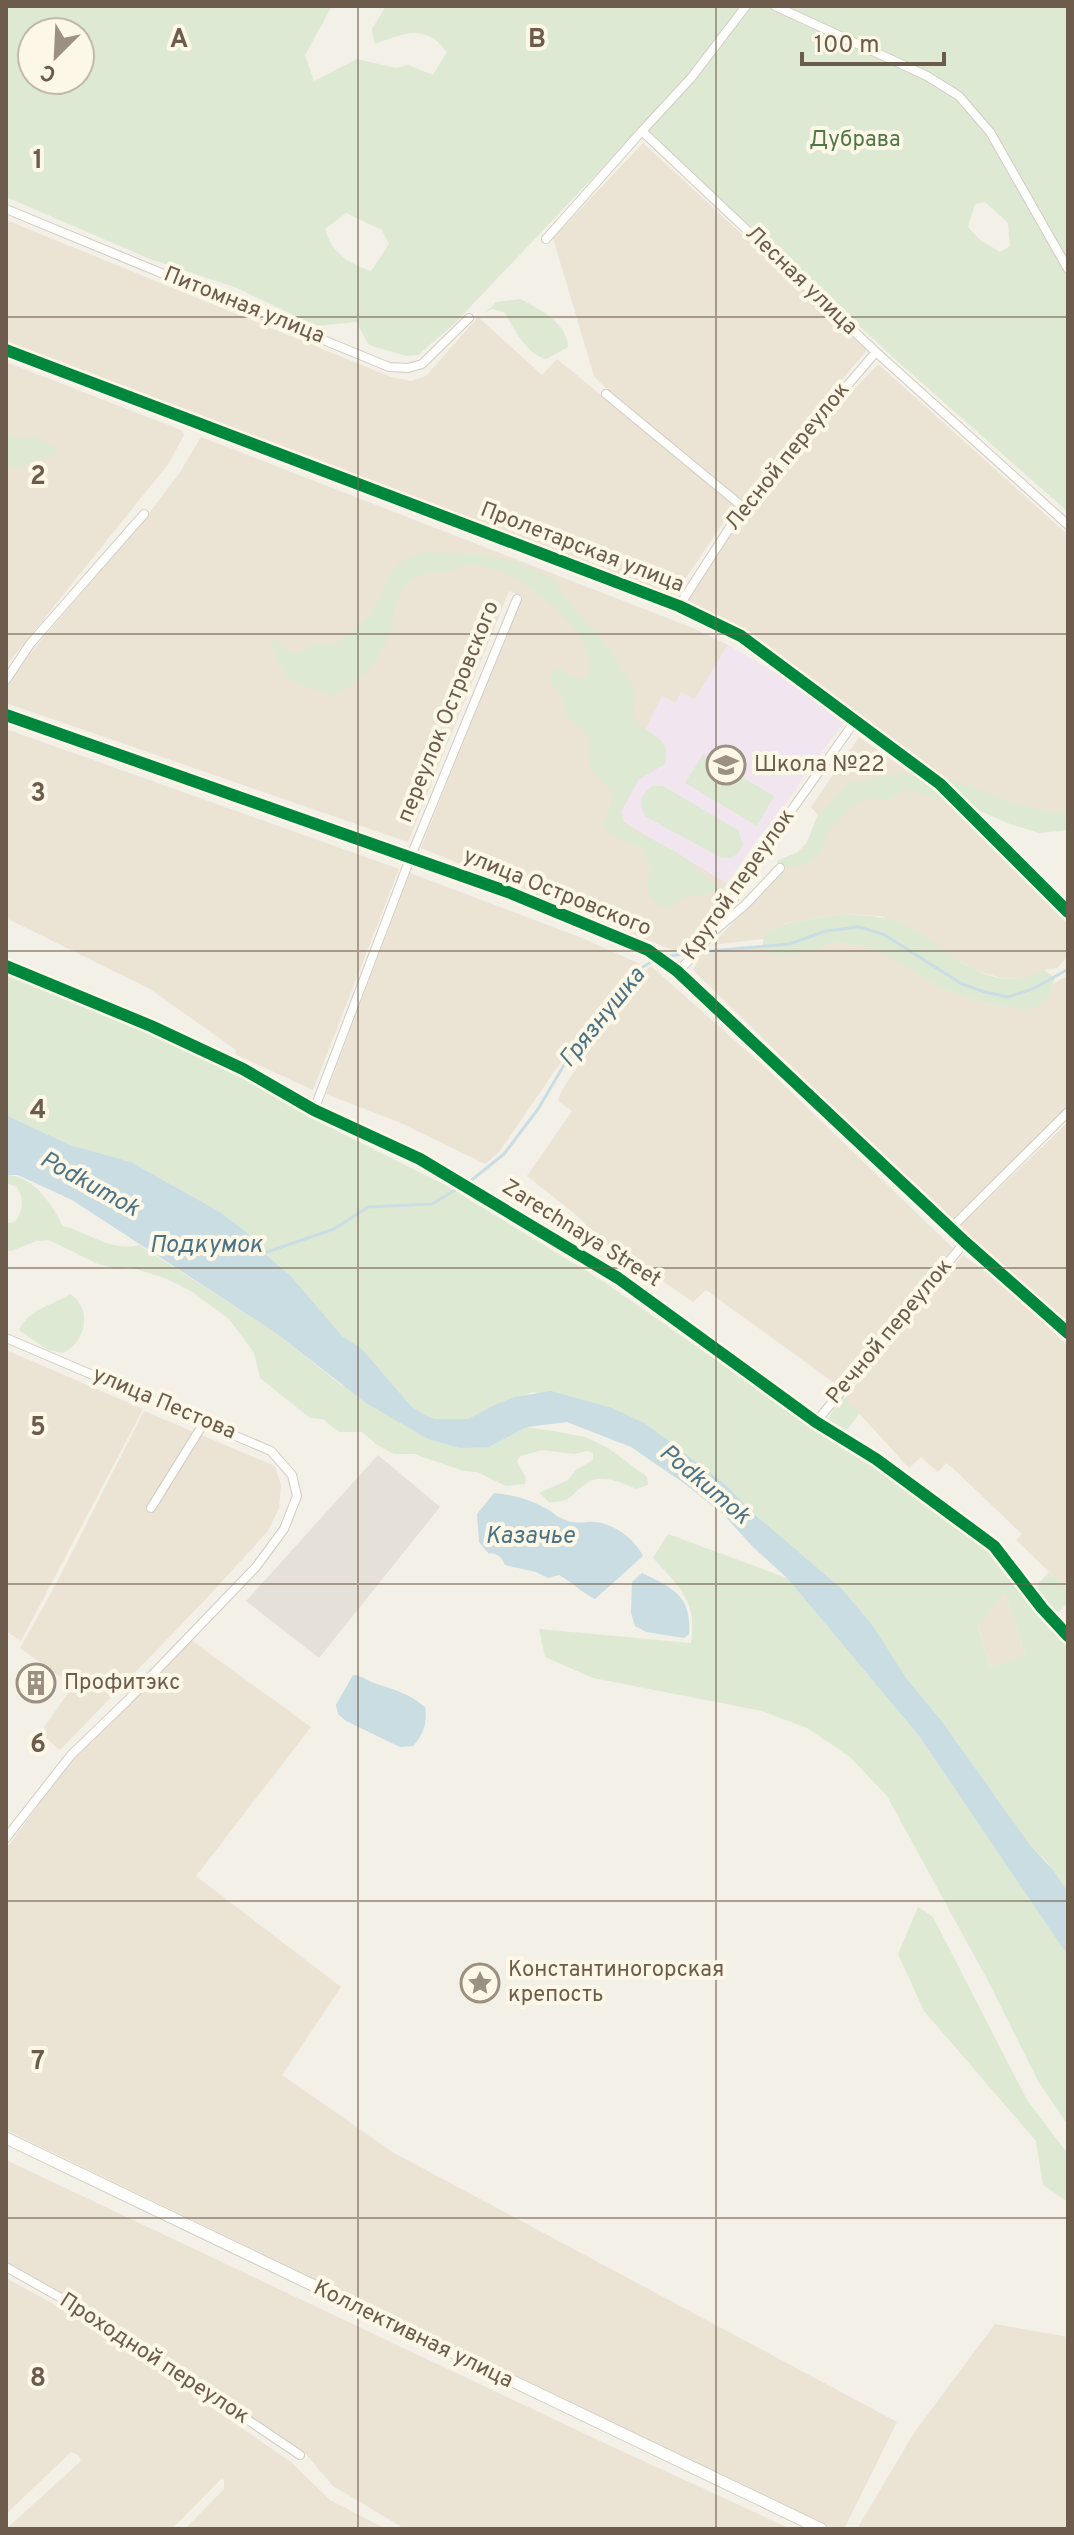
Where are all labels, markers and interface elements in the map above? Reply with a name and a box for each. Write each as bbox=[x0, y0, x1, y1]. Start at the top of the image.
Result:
north arrow bbox=[16, 16, 96, 96]
scale bar bbox=[802, 16, 944, 66]
text: A bbox=[170, 24, 188, 57]
text: B bbox=[528, 24, 546, 57]
text: 100 m bbox=[814, 31, 880, 61]
text: С bbox=[37, 57, 61, 87]
park label: Дубрава bbox=[809, 127, 901, 154]
text: 1 bbox=[33, 145, 43, 178]
street label: Лесная улица bbox=[739, 221, 863, 341]
street label: Питомная улица bbox=[160, 261, 328, 351]
street label: Лесной переулок bbox=[720, 377, 856, 537]
text: 2 bbox=[30, 461, 46, 494]
street label: Пролетарская улица bbox=[476, 497, 688, 599]
street label: переулок Островского bbox=[392, 597, 506, 827]
school or university icon: Школа №22 bbox=[705, 744, 747, 786]
place label: Школа №22 bbox=[754, 752, 885, 779]
text: 3 bbox=[30, 778, 46, 811]
street label: Крутой переулок bbox=[677, 804, 801, 966]
street label: улица Островского bbox=[459, 843, 655, 943]
water label: Грязнушка bbox=[553, 961, 653, 1074]
text: 4 bbox=[30, 1095, 46, 1128]
water label: Podkumok bbox=[34, 1145, 145, 1225]
street label: Zarechnaya Street bbox=[496, 1174, 666, 1294]
water label: Подкумок bbox=[149, 1231, 263, 1261]
street label: Речной переулок bbox=[821, 1254, 959, 1410]
street label: улица Пестова bbox=[88, 1362, 240, 1446]
text: 5 bbox=[30, 1412, 46, 1445]
water label: Podkumok bbox=[653, 1438, 756, 1532]
water label: Казачье bbox=[485, 1522, 575, 1552]
building icon: Профитэкс bbox=[15, 1662, 57, 1704]
place label: Профитэкс bbox=[64, 1670, 180, 1697]
text: 6 bbox=[30, 1729, 46, 1762]
place label: Константиногорская крепость bbox=[508, 1957, 724, 2009]
place icon: Константиногорская крепость bbox=[459, 1962, 501, 2004]
text: 7 bbox=[31, 2046, 45, 2079]
street label: Коллективная улица bbox=[309, 2275, 517, 2395]
street label: Проходной переулок bbox=[54, 2288, 254, 2430]
text: 8 bbox=[30, 2363, 46, 2396]

